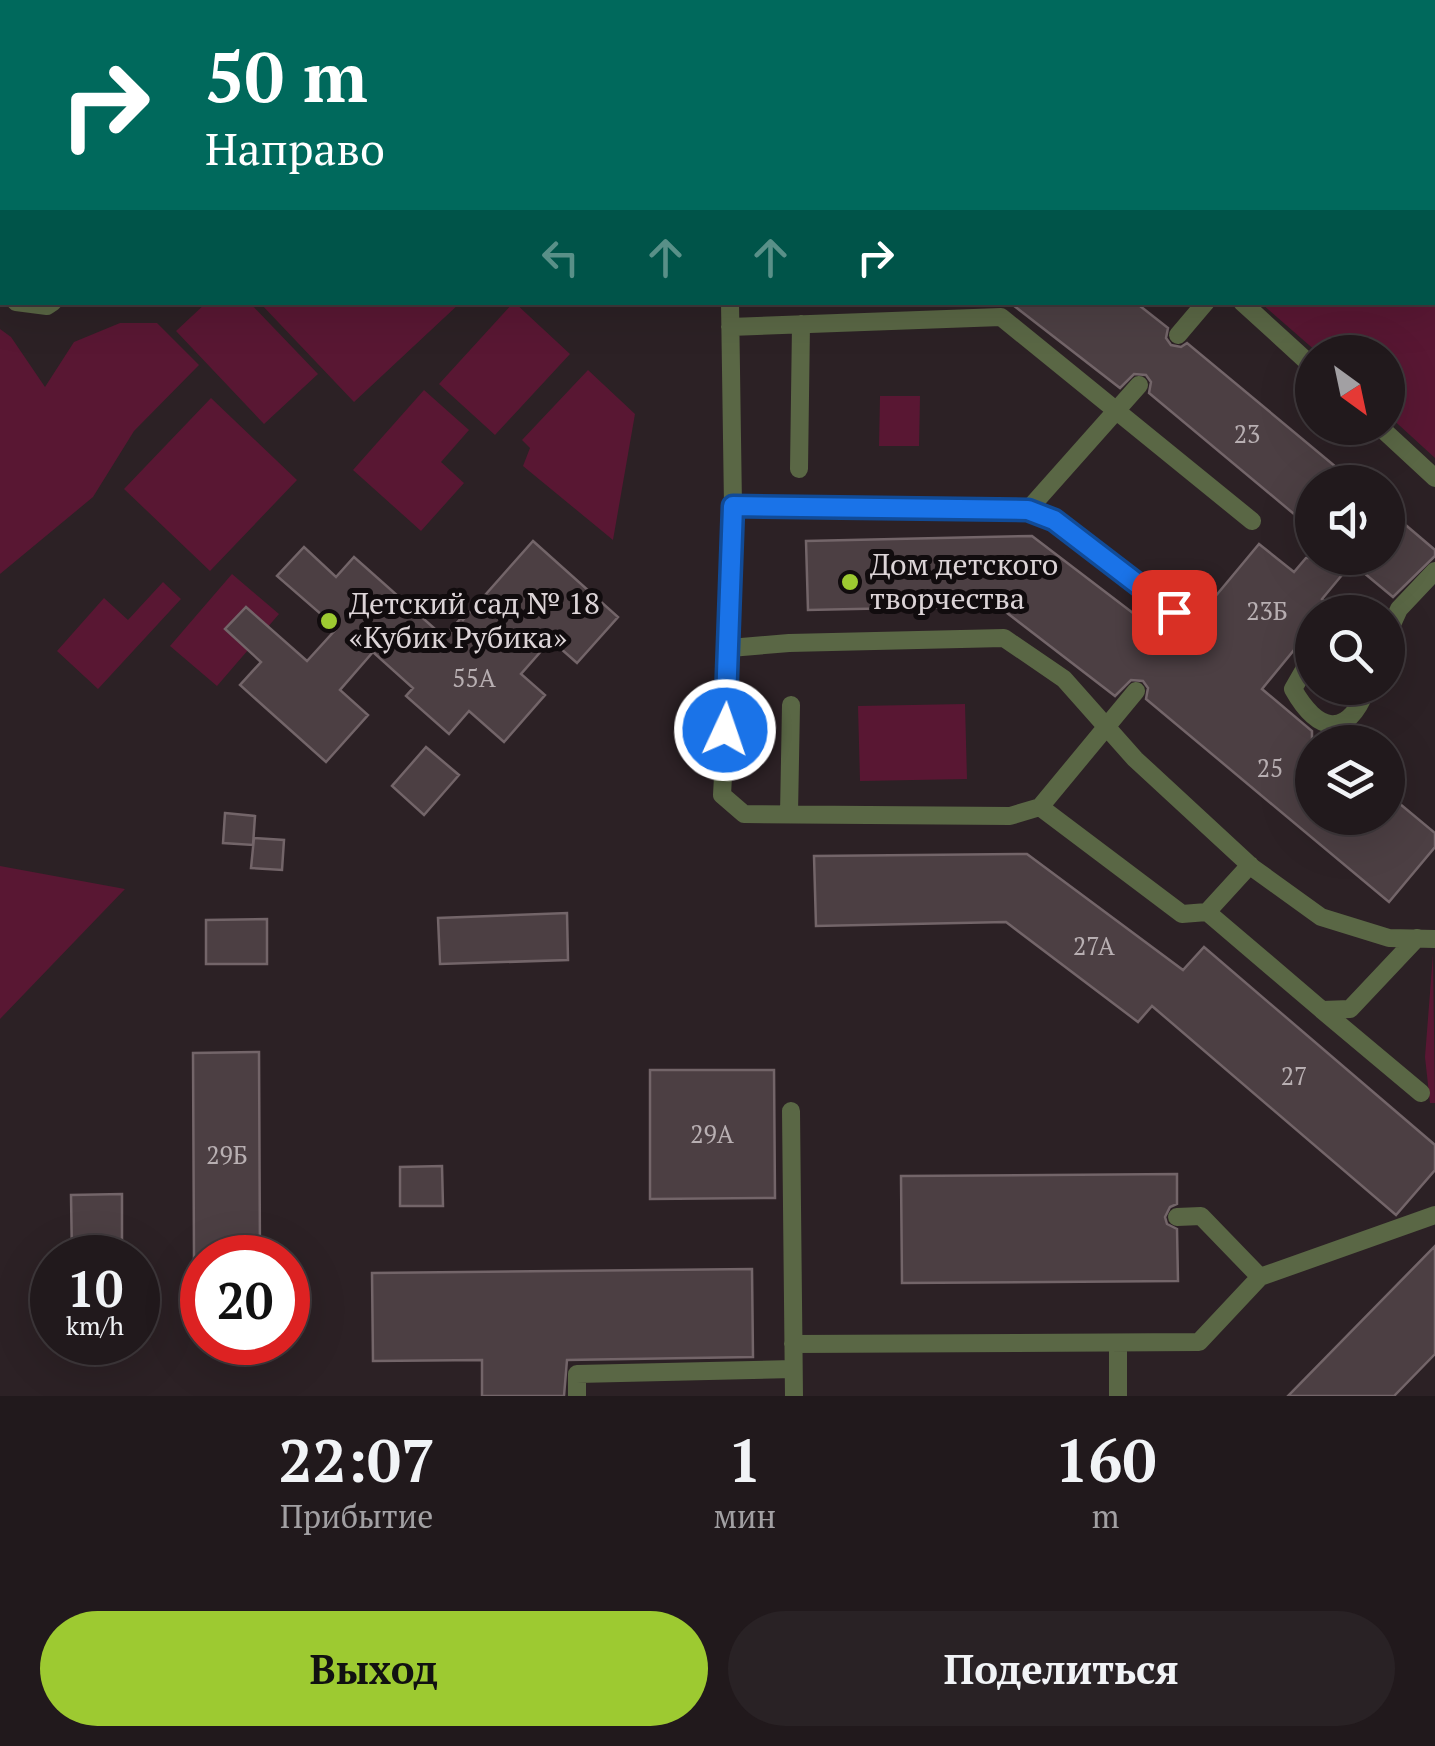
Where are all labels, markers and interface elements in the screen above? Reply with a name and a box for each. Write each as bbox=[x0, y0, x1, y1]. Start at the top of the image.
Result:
text: 50 m bbox=[205, 29, 368, 122]
icon: right bbox=[40, 40, 170, 170]
text: Направо bbox=[205, 118, 385, 178]
icon: left bbox=[533, 230, 588, 285]
icon: ahead bbox=[638, 230, 693, 285]
icon: ahead bbox=[743, 230, 798, 285]
icon: right bbox=[848, 230, 903, 285]
north arrow bbox=[1295, 335, 1405, 445]
map controls bbox=[1295, 335, 1405, 835]
house number: 23 bbox=[1234, 417, 1260, 450]
button: sound bbox=[1295, 465, 1405, 575]
place label: Дом детского творчества bbox=[870, 544, 1058, 618]
pin bbox=[1132, 570, 1217, 655]
marker: Дом детского творчества bbox=[839, 571, 861, 593]
place label: Детский сад № 18 «Кубик Рубика» bbox=[349, 583, 600, 657]
icon: arrive bbox=[1147, 585, 1202, 640]
house number: 23Б bbox=[1246, 594, 1288, 627]
button: search bbox=[1295, 595, 1405, 705]
marker: Детский сад № 18 «Кубик Рубика» bbox=[318, 610, 340, 632]
house number: 55А bbox=[452, 661, 497, 694]
position arrow bbox=[673, 678, 777, 782]
button: layers bbox=[1295, 725, 1405, 835]
house number: 25 bbox=[1257, 751, 1283, 784]
house number: 27А bbox=[1073, 929, 1116, 962]
house number: 27 bbox=[1281, 1059, 1307, 1092]
house number: 29А bbox=[690, 1117, 735, 1150]
house number: 29Б bbox=[206, 1138, 248, 1171]
speed limit sign: 20 bbox=[180, 1235, 310, 1365]
text: 10 bbox=[67, 1255, 123, 1321]
text: km/h bbox=[66, 1309, 124, 1342]
text: 22:07 bbox=[279, 1420, 435, 1499]
text: 1 bbox=[728, 1420, 762, 1499]
text: 160 bbox=[1055, 1420, 1156, 1499]
text: Прибытие bbox=[280, 1495, 433, 1537]
text: мин bbox=[713, 1495, 776, 1537]
text: m bbox=[1092, 1495, 1119, 1537]
button: Выход bbox=[40, 1611, 708, 1726]
button: Поделиться bbox=[728, 1611, 1395, 1726]

